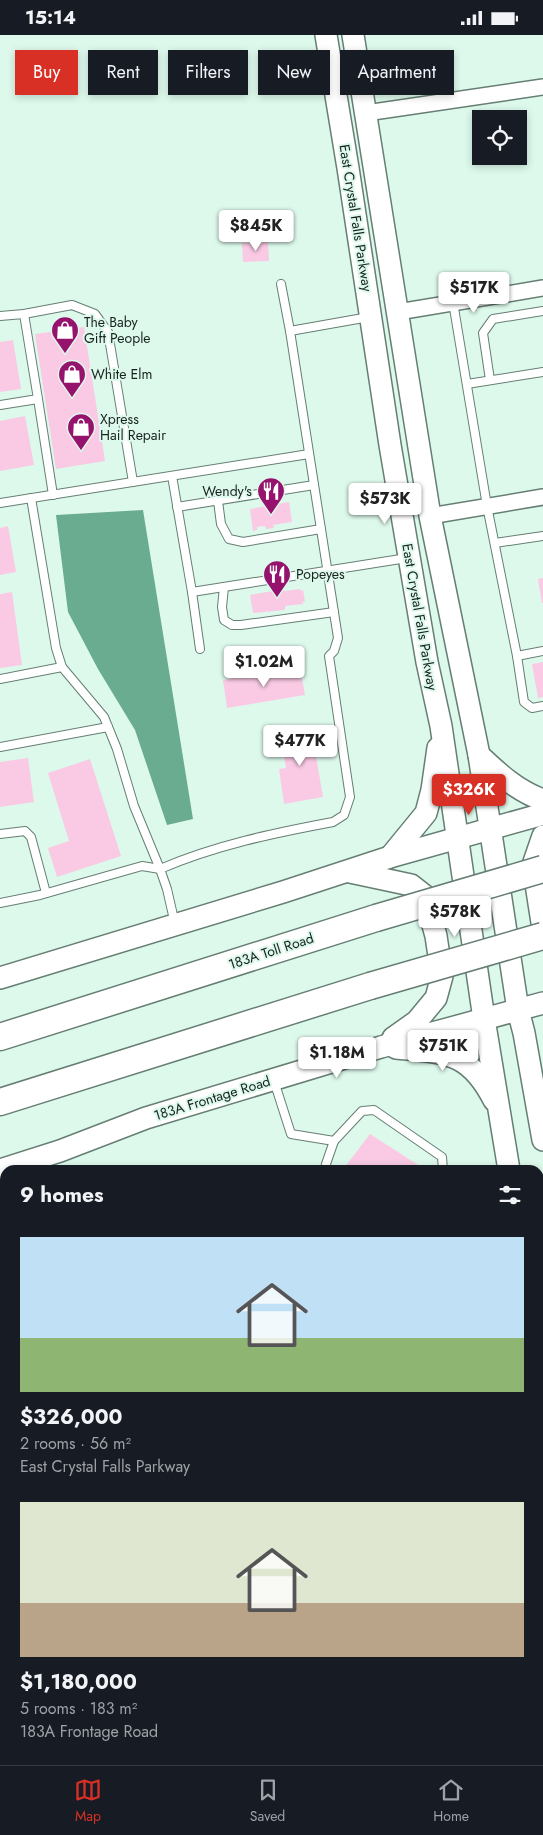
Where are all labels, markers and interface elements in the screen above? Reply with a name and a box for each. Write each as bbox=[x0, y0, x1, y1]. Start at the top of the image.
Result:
text: 15:14 bbox=[25, 4, 76, 31]
chip: Buy bbox=[15, 50, 78, 95]
chip: Rent bbox=[88, 50, 158, 95]
chip: Filters bbox=[168, 50, 248, 95]
chip: New bbox=[258, 50, 330, 95]
chip: Apartment bbox=[340, 50, 454, 95]
map controls bbox=[472, 110, 527, 165]
button: locate bbox=[472, 110, 527, 165]
street label: East Crystal Falls Parkway bbox=[334, 143, 378, 294]
pin: $845K bbox=[221, 209, 291, 252]
text: $845K bbox=[230, 214, 282, 237]
pin: $517K bbox=[439, 271, 509, 314]
text: $517K bbox=[449, 276, 499, 299]
place label: The Baby Gift People bbox=[84, 312, 151, 348]
shop icon: The Baby Gift People bbox=[50, 315, 80, 354]
shop icon: White Elm bbox=[57, 359, 87, 398]
place label: White Elm bbox=[91, 364, 152, 384]
place label: Xpress Hail Repair bbox=[100, 409, 166, 445]
shop icon: Xpress Hail Repair bbox=[66, 412, 96, 451]
restaurant icon: Wendy's bbox=[256, 476, 286, 515]
place label: Wendy's bbox=[202, 481, 252, 501]
pin: $573K bbox=[350, 483, 420, 525]
text: $573K bbox=[359, 487, 411, 510]
street label: East Crystal Falls Parkway bbox=[397, 542, 443, 693]
restaurant icon: Popeyes bbox=[262, 559, 292, 598]
place label: Popeyes bbox=[296, 564, 345, 584]
pin: $1.02M bbox=[223, 645, 305, 688]
text: $1.02M bbox=[235, 650, 293, 673]
pin: $477K bbox=[265, 725, 335, 767]
text: $477K bbox=[274, 729, 326, 752]
pin: $326K bbox=[434, 773, 504, 816]
text: $326K bbox=[443, 778, 495, 801]
pin: $578K bbox=[420, 895, 490, 938]
text: $578K bbox=[429, 900, 481, 923]
street label: 183A Toll Road bbox=[226, 928, 316, 974]
pin: $751K bbox=[408, 1029, 478, 1072]
text: $751K bbox=[418, 1034, 468, 1057]
pin: $1.18M bbox=[296, 1037, 378, 1079]
text: $1.18M bbox=[309, 1041, 365, 1064]
street label: 183A Frontage Road bbox=[151, 1071, 273, 1125]
text: 9 homes bbox=[20, 1180, 104, 1210]
icon: filters bbox=[496, 1181, 524, 1209]
icon: home bbox=[227, 1270, 317, 1360]
text: $326,000 bbox=[20, 1402, 122, 1432]
text: 2 rooms · 56 m² bbox=[20, 1432, 131, 1455]
text: East Crystal Falls Parkway bbox=[20, 1455, 190, 1478]
icon: home bbox=[227, 1535, 317, 1625]
text: $1,180,000 bbox=[20, 1667, 137, 1697]
text: 5 rooms · 183 m² bbox=[20, 1697, 137, 1720]
text: 183A Frontage Road bbox=[20, 1720, 158, 1743]
tab: Map bbox=[74, 1776, 102, 1826]
tab: Saved bbox=[250, 1776, 285, 1826]
tab: Home bbox=[433, 1776, 469, 1826]

